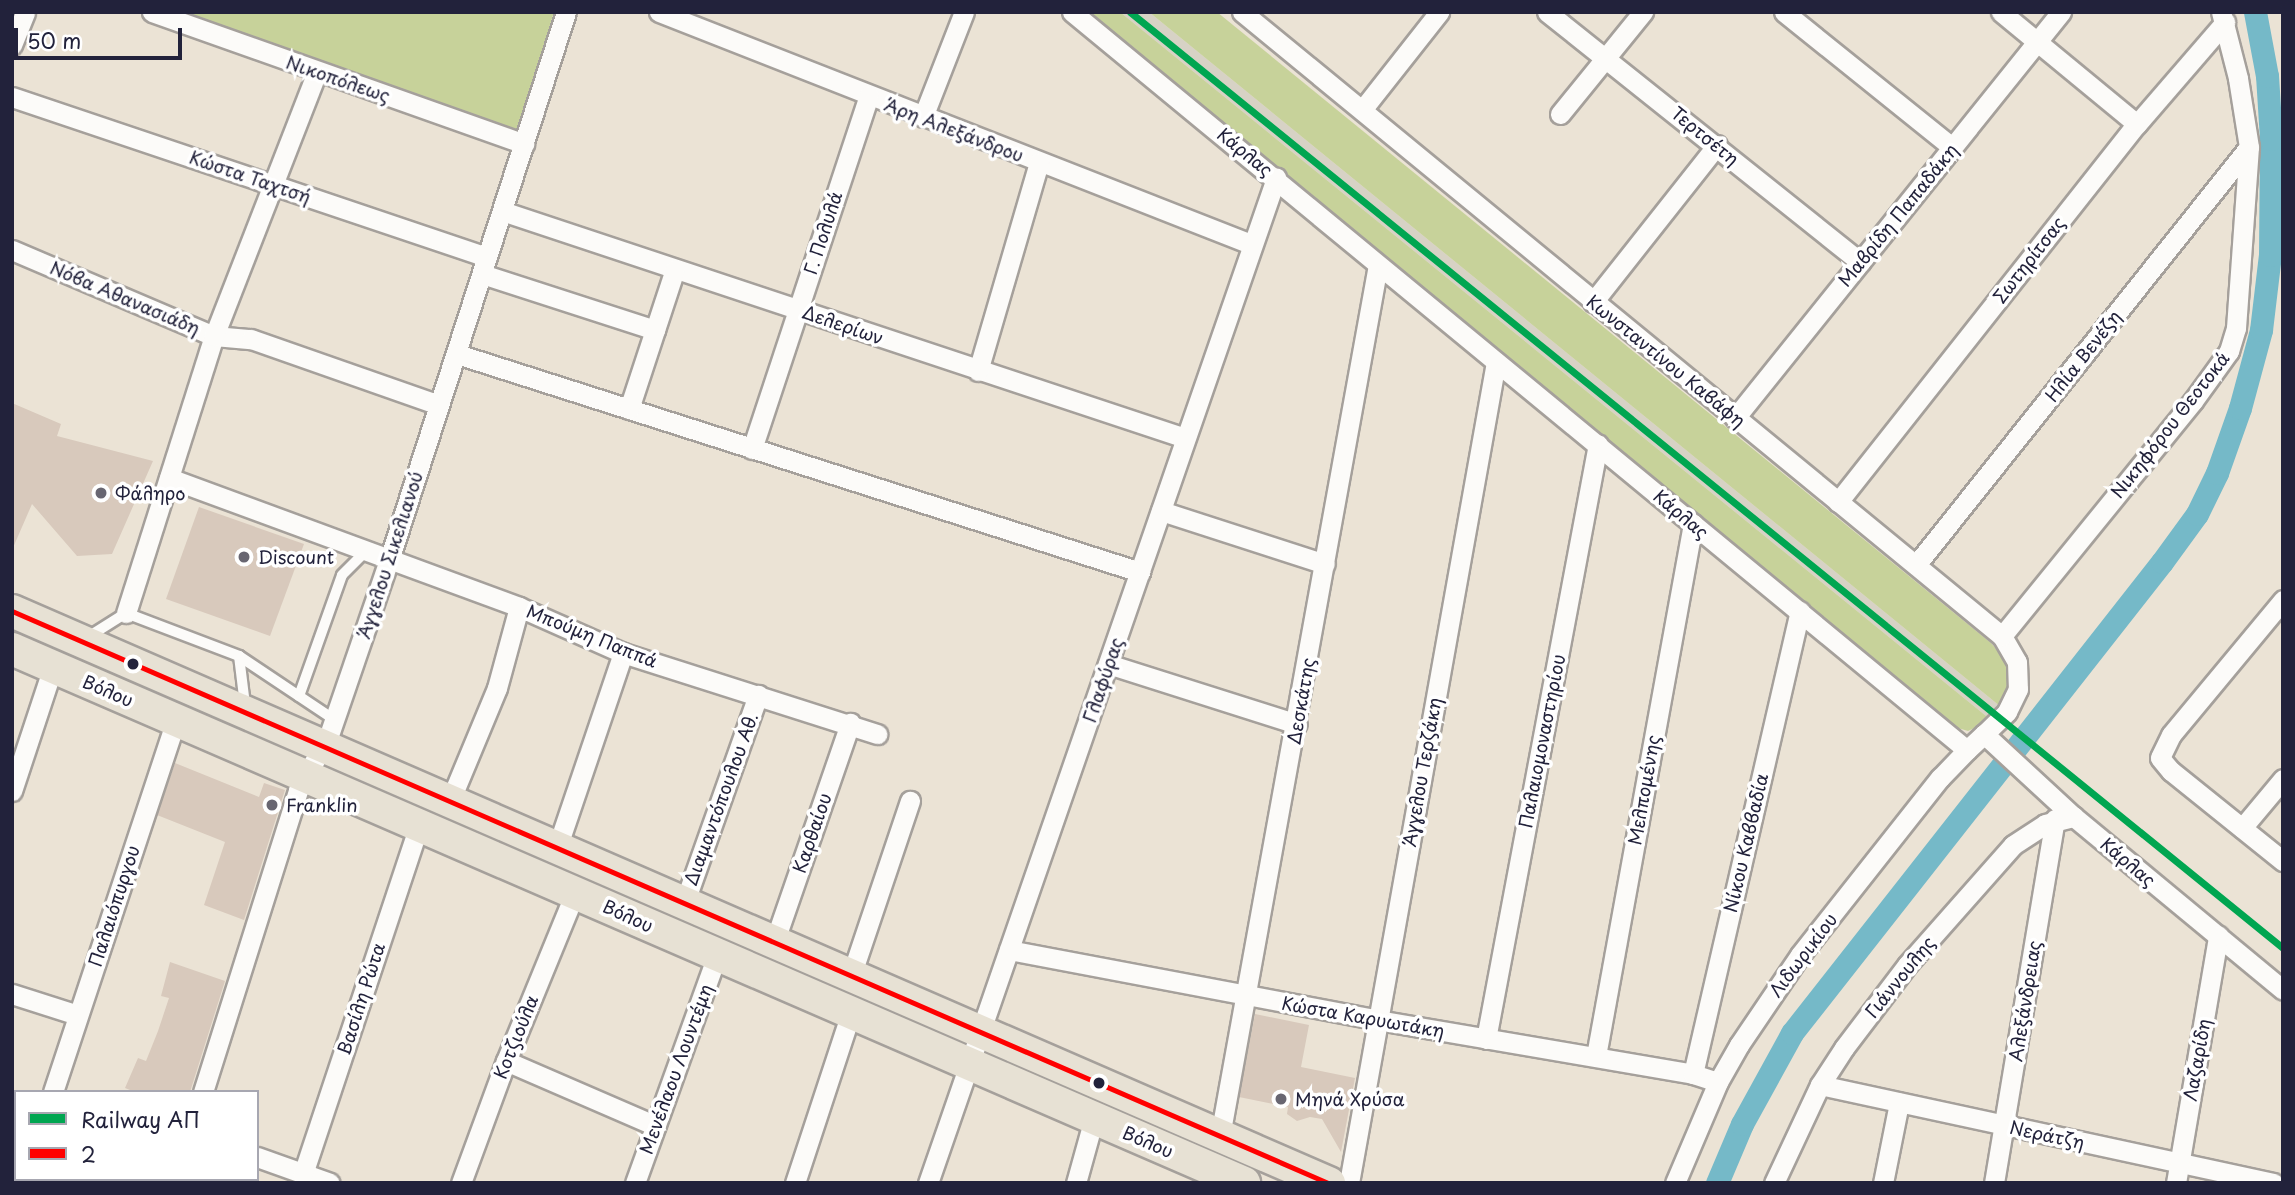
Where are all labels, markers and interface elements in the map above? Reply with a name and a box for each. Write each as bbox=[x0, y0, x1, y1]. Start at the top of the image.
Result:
scale bar bbox=[18, 14, 186, 58]
text: 50 m bbox=[27, 24, 81, 56]
street label: Νικοπόλεως bbox=[283, 51, 393, 107]
street label: Άρη Αλεξάνδρου bbox=[881, 94, 1027, 166]
street label: Τερτσέτη bbox=[1667, 102, 1743, 170]
street label: Κάρλας bbox=[1213, 123, 1277, 181]
street label: Μαβρίδη Παπαδάκη bbox=[1834, 139, 1962, 291]
street label: Κώστα Ταχτσή bbox=[186, 146, 314, 208]
street label: Γ. Πολυλά bbox=[799, 189, 847, 277]
street label: Σωτηρίτσας bbox=[1989, 213, 2069, 307]
street label: Νόβα Αθανασιάδη bbox=[47, 257, 203, 339]
street label: Κωνσταντίνου Καβάφη bbox=[1582, 290, 1750, 432]
street label: Δελερίων bbox=[800, 301, 886, 349]
street label: Ηλία Βενέζη bbox=[2041, 306, 2125, 406]
street label: Νικηφόρου Θεοτοκά bbox=[2106, 348, 2234, 502]
street label: Άγγελου Σικελιανού bbox=[353, 469, 427, 641]
place label: Φάληρο bbox=[115, 482, 185, 504]
marker: Φάληρο bbox=[93, 485, 109, 501]
street label: Κάρλας bbox=[1649, 485, 1713, 543]
place label: Discount bbox=[258, 546, 334, 568]
marker: Discount bbox=[236, 549, 252, 565]
street label: Μπούμη Παππά bbox=[523, 600, 661, 672]
street label: Γλαφύρας bbox=[1078, 635, 1128, 725]
street label: Παλαιομοναστηρίου bbox=[1515, 652, 1569, 830]
street label: Δεσκάτης bbox=[1283, 656, 1319, 746]
unlabelled marker bbox=[126, 657, 140, 671]
street label: Βόλου bbox=[79, 671, 137, 711]
street label: Άγγελου Τερζάκη bbox=[1398, 695, 1446, 849]
street label: Διαμαντόπουλου Αθ. bbox=[680, 710, 762, 888]
street label: Μελπομένης bbox=[1624, 733, 1664, 847]
street label: Νίκου Καββαδία bbox=[1719, 771, 1773, 915]
street label: Καρθαίου bbox=[788, 790, 836, 876]
place label: Franklin bbox=[286, 794, 358, 816]
marker: Franklin bbox=[264, 797, 280, 813]
street label: Κάρλας bbox=[2096, 833, 2160, 891]
street label: Παλαιόπυργου bbox=[84, 843, 144, 969]
street label: Βόλου bbox=[599, 895, 657, 937]
street label: Λιδωρικίου bbox=[1764, 909, 1842, 1001]
street label: Γιάννουλης bbox=[1861, 932, 1939, 1022]
street label: Βασίλη Ρώτα bbox=[332, 939, 390, 1059]
street label: Αλεξάνδρειας bbox=[2005, 939, 2045, 1063]
street label: Μενέλαου Λουντέμη bbox=[635, 982, 717, 1156]
street label: Κοτζιούλα bbox=[489, 992, 543, 1082]
street label: Κώστα Καρυωτάκη bbox=[1279, 992, 1447, 1042]
street label: Λαζαρίδη bbox=[2179, 1017, 2215, 1103]
unlabelled marker bbox=[1092, 1076, 1106, 1090]
place label: Μηνά Χρύσα bbox=[1295, 1088, 1405, 1110]
legend bbox=[14, 1090, 259, 1181]
marker: Μηνά Χρύσα bbox=[1273, 1091, 1289, 1107]
text: Railway ΑΠ bbox=[81, 1103, 200, 1135]
street label: Νεράτζη bbox=[2008, 1117, 2086, 1153]
street label: Βόλου bbox=[1119, 1122, 1177, 1162]
text: 2 bbox=[81, 1138, 96, 1170]

